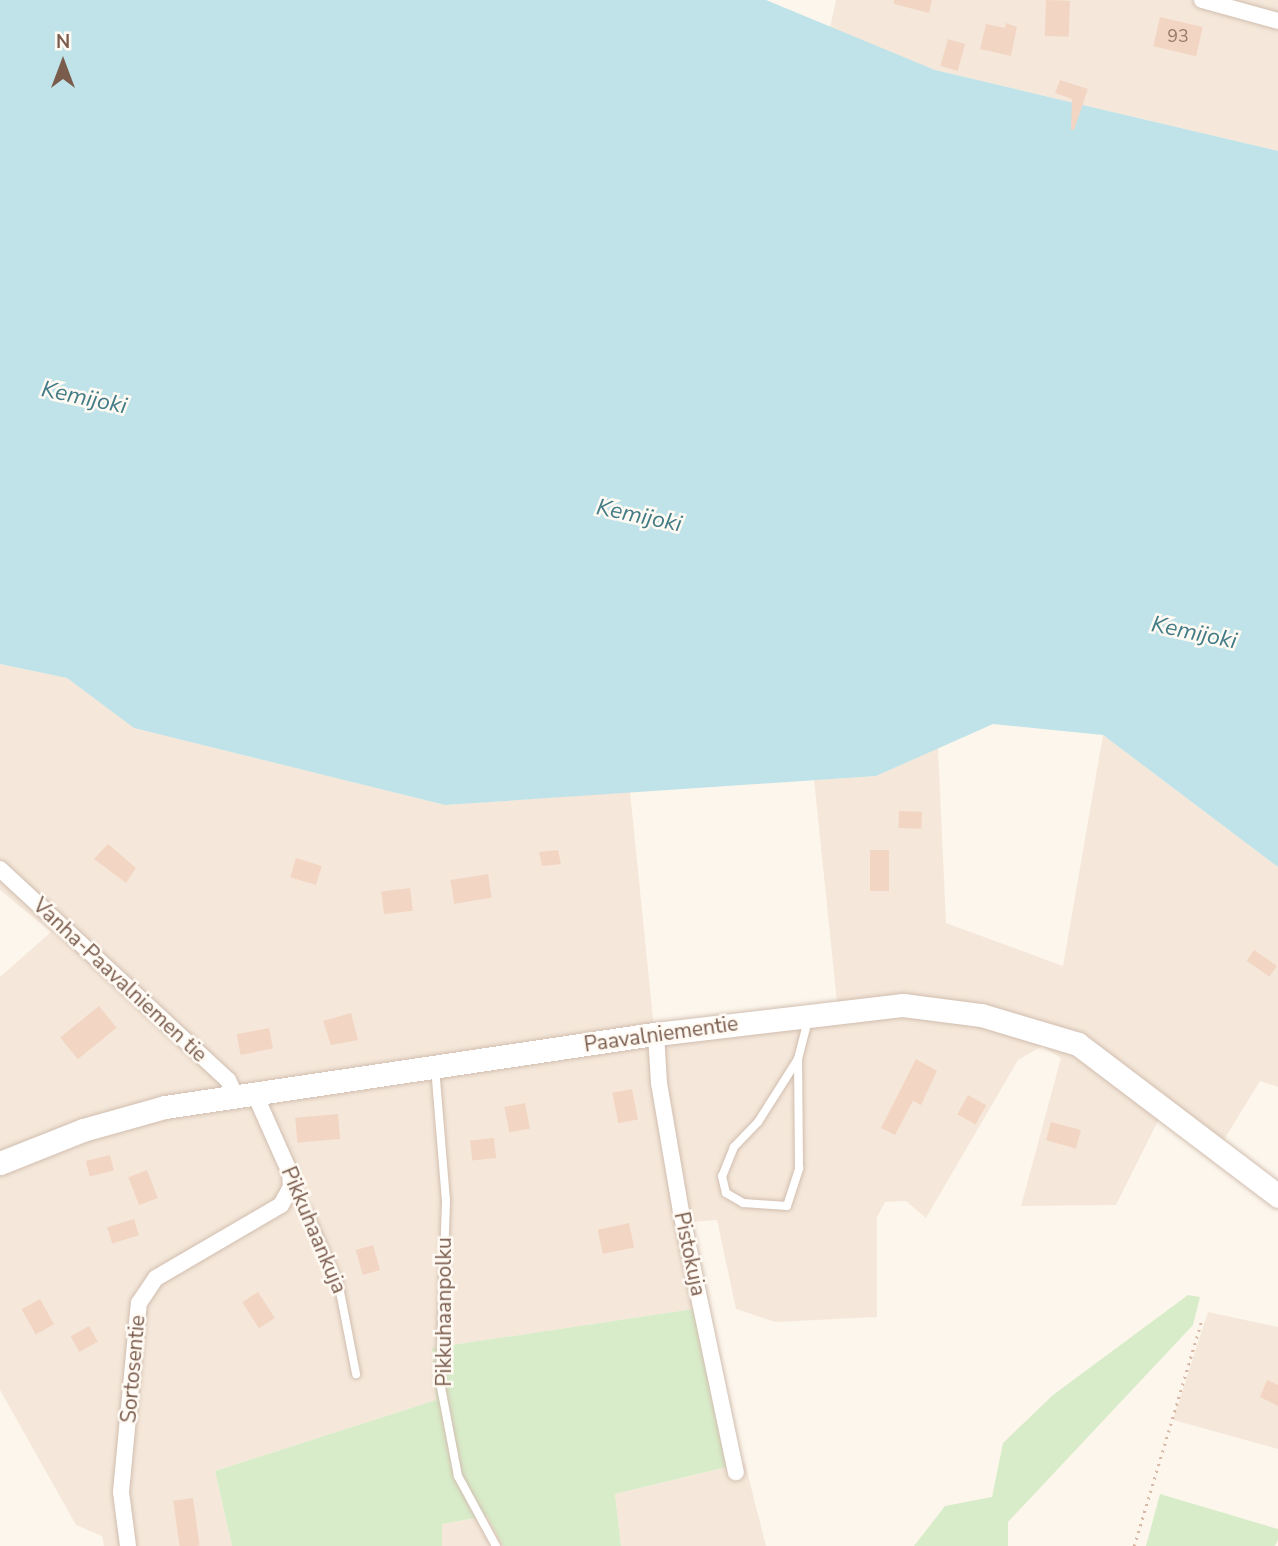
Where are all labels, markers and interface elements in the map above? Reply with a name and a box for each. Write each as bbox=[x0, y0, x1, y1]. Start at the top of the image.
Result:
house number: 93 bbox=[1167, 25, 1189, 47]
north arrow bbox=[28, 28, 98, 98]
text: N bbox=[56, 29, 70, 55]
water label: Kemijoki bbox=[39, 376, 129, 420]
water label: Kemijoki bbox=[594, 494, 684, 538]
water label: Kemijoki bbox=[1149, 611, 1239, 655]
street label: Vanha-Paavalniemen tie bbox=[28, 893, 212, 1067]
street label: Paavalniementie bbox=[582, 1011, 740, 1057]
street label: Pikkuhaankuja bbox=[276, 1163, 352, 1297]
street label: Pistokuja bbox=[669, 1210, 711, 1298]
street label: Pikkuhaanpolku bbox=[431, 1237, 457, 1387]
street label: Sortosentie bbox=[116, 1314, 150, 1424]

